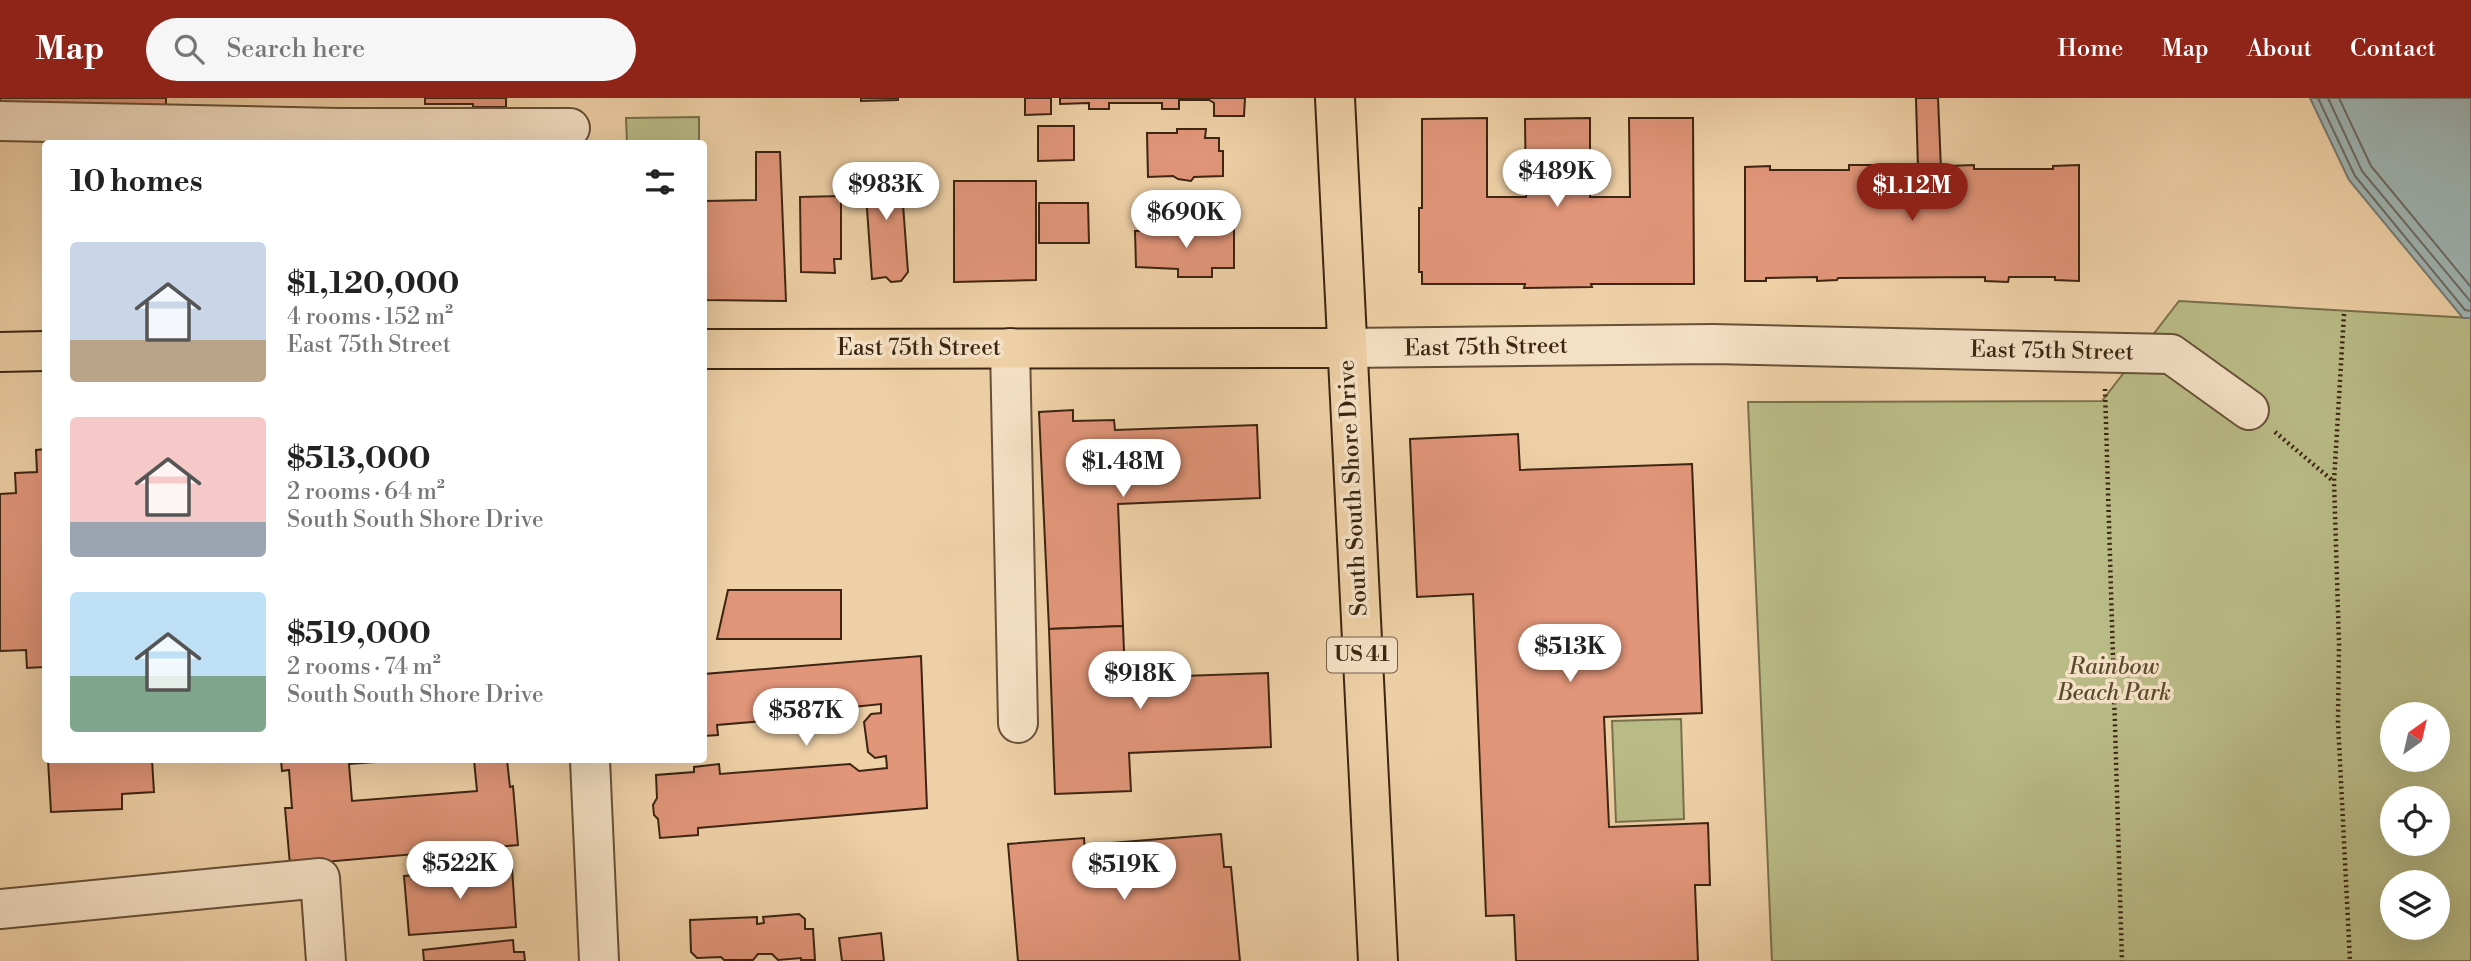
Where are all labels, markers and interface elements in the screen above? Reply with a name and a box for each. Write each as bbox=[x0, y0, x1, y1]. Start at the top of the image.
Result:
search box bbox=[146, 18, 636, 81]
text: Map bbox=[35, 29, 104, 70]
icon: search bbox=[170, 30, 208, 68]
text: Search here bbox=[226, 33, 365, 65]
text: Home bbox=[2058, 34, 2123, 64]
text: Map bbox=[2161, 34, 2209, 64]
text: About bbox=[2247, 34, 2312, 64]
text: Contact bbox=[2350, 34, 2436, 64]
pin: $489K bbox=[1508, 150, 1606, 209]
text: $489K bbox=[1519, 158, 1595, 186]
pin: $983K bbox=[837, 162, 935, 222]
text: 10 homes bbox=[70, 163, 203, 201]
icon: filters bbox=[641, 163, 679, 201]
pin: $1.12M bbox=[1855, 164, 1969, 223]
text: $983K bbox=[848, 171, 924, 199]
text: $1.12M bbox=[1873, 172, 1951, 200]
pin: $690K bbox=[1137, 190, 1235, 250]
text: $690K bbox=[1147, 199, 1225, 227]
text: $1,120,000 bbox=[287, 265, 459, 303]
icon: home bbox=[126, 270, 210, 354]
text: 4 rooms · 152 m² bbox=[287, 303, 453, 331]
text: East 75th Street bbox=[287, 331, 451, 359]
street label: East 75th Street bbox=[1404, 332, 1568, 362]
street label: East 75th Street bbox=[837, 334, 1001, 362]
street label: East 75th Street bbox=[1970, 336, 2134, 366]
street label: South South Shore Drive bbox=[1332, 359, 1374, 617]
text: $513,000 bbox=[287, 440, 431, 478]
pin: $1.48M bbox=[1066, 440, 1180, 499]
icon: home bbox=[126, 445, 210, 529]
text: $1.48M bbox=[1082, 448, 1164, 476]
text: 2 rooms · 64 m² bbox=[287, 478, 445, 506]
text: South South Shore Drive bbox=[287, 506, 544, 534]
text: $519,000 bbox=[287, 615, 431, 653]
icon: home bbox=[126, 620, 210, 704]
pin: $513K bbox=[1521, 624, 1619, 684]
text: $513K bbox=[1534, 633, 1606, 661]
road number: US 41 bbox=[1327, 638, 1397, 672]
pin: $918K bbox=[1091, 652, 1189, 711]
text: 2 rooms · 74 m² bbox=[287, 653, 441, 681]
park label: Rainbow Beach Park bbox=[2056, 653, 2171, 707]
text: $918K bbox=[1104, 660, 1176, 688]
text: South South Shore Drive bbox=[287, 681, 544, 709]
pin: $587K bbox=[757, 688, 855, 748]
text: $587K bbox=[769, 697, 843, 725]
north arrow bbox=[2380, 702, 2450, 772]
map controls bbox=[2380, 702, 2450, 940]
button: locate bbox=[2380, 786, 2450, 856]
pin: $522K bbox=[411, 842, 509, 901]
pin: $519K bbox=[1075, 842, 1173, 902]
text: $522K bbox=[422, 850, 498, 878]
text: $519K bbox=[1088, 851, 1160, 879]
button: layers bbox=[2380, 870, 2450, 940]

